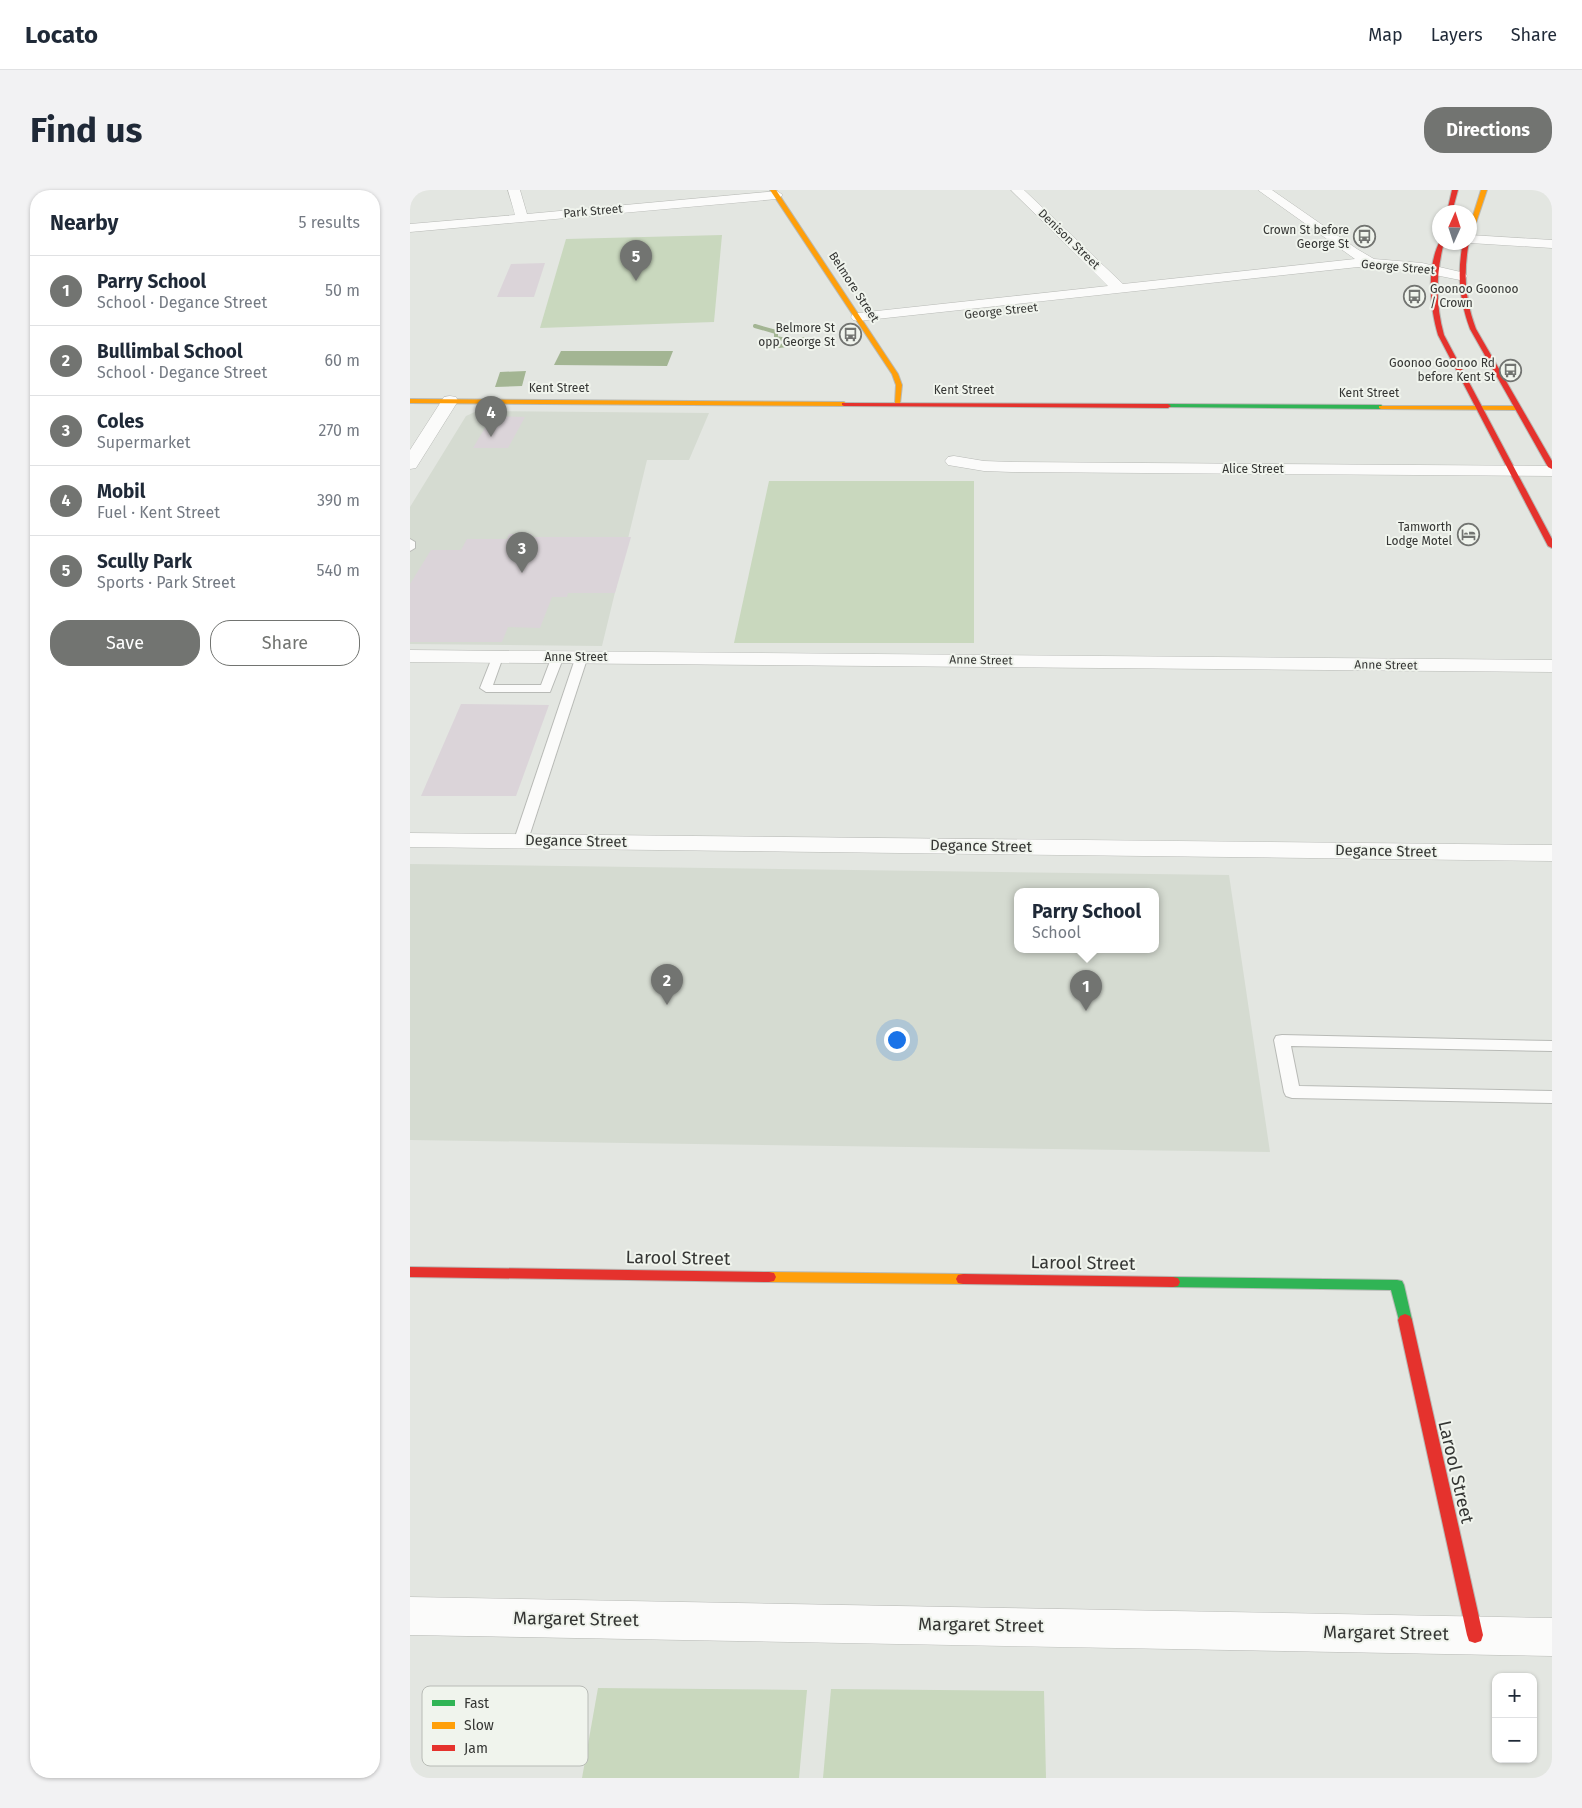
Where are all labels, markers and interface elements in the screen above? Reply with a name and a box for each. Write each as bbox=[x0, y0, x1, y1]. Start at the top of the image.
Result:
text: Locato bbox=[25, 21, 98, 49]
text: Map bbox=[1368, 24, 1403, 46]
text: Layers bbox=[1431, 24, 1483, 46]
text: Share bbox=[1511, 24, 1557, 46]
button: Directions bbox=[1424, 107, 1552, 153]
text: Find us bbox=[30, 109, 142, 151]
street label: Park Street bbox=[563, 201, 624, 221]
north arrow bbox=[1432, 205, 1477, 250]
street label: Denison Street bbox=[1035, 206, 1103, 272]
text: Nearby bbox=[50, 210, 118, 236]
text: 5 results bbox=[299, 213, 360, 232]
place label: Crown St before George St bbox=[1263, 223, 1350, 251]
bus stop icon: Crown St before George St bbox=[1353, 225, 1377, 249]
pin: 5 bbox=[620, 240, 652, 281]
street label: Belmore Street bbox=[826, 249, 882, 325]
street label: George Street bbox=[1361, 257, 1436, 277]
text: Parry School bbox=[97, 270, 206, 293]
text: 1 bbox=[62, 281, 70, 300]
text: 50 m bbox=[325, 281, 360, 300]
place label: Goonoo Goonoo / Crown bbox=[1430, 282, 1518, 310]
bus stop icon: Goonoo Goonoo / Crown bbox=[1402, 284, 1426, 308]
text: School · Degance Street bbox=[97, 293, 267, 312]
street label: George Street bbox=[964, 300, 1039, 322]
place label: Belmore St opp George St bbox=[758, 321, 836, 349]
bus stop icon: Belmore St opp George St bbox=[839, 323, 863, 347]
text: Bullimbal School bbox=[97, 340, 243, 363]
text: 2 bbox=[62, 351, 70, 370]
text: 60 m bbox=[325, 351, 360, 370]
place label: Goonoo Goonoo Rd before Kent St bbox=[1389, 356, 1496, 384]
bus stop icon: Goonoo Goonoo Rd before Kent St bbox=[1499, 358, 1523, 382]
text: School · Degance Street bbox=[97, 363, 267, 382]
street label: Kent Street bbox=[529, 381, 590, 395]
street label: Kent Street bbox=[934, 383, 995, 397]
street label: Kent Street bbox=[1339, 386, 1400, 400]
pin: 4 bbox=[475, 396, 507, 437]
text: Coles bbox=[97, 410, 144, 433]
text: 3 bbox=[62, 421, 70, 440]
text: 270 m bbox=[318, 421, 360, 440]
text: Supermarket bbox=[97, 433, 191, 452]
street label: Alice Street bbox=[1222, 462, 1284, 476]
text: Mobil bbox=[97, 480, 145, 503]
text: 4 bbox=[61, 491, 71, 510]
text: 390 m bbox=[317, 491, 360, 510]
text: Fuel · Kent Street bbox=[97, 503, 220, 522]
place label: Tamworth Lodge Motel bbox=[1386, 520, 1452, 548]
hotel icon: Tamworth Lodge Motel bbox=[1456, 522, 1480, 546]
pin: 3 bbox=[506, 532, 538, 573]
text: Scully Park bbox=[97, 550, 192, 573]
text: 5 bbox=[62, 561, 70, 580]
text: 540 m bbox=[317, 561, 360, 580]
text: Sports · Park Street bbox=[97, 573, 235, 592]
button: Save bbox=[50, 620, 200, 666]
button: Share bbox=[210, 620, 360, 666]
street label: Anne Street bbox=[544, 650, 608, 664]
street label: Anne Street bbox=[949, 652, 1013, 668]
street label: Anne Street bbox=[1354, 657, 1418, 673]
street label: Degance Street bbox=[525, 831, 628, 851]
street label: Degance Street bbox=[930, 836, 1033, 856]
street label: Degance Street bbox=[1335, 841, 1438, 861]
popup bbox=[1014, 888, 1159, 953]
text: Parry School bbox=[1032, 900, 1141, 923]
text: School bbox=[1032, 923, 1081, 942]
pin: 2 bbox=[651, 964, 683, 1005]
pin: 1 bbox=[1070, 970, 1102, 1011]
your location bbox=[884, 1027, 910, 1053]
street label: Larool Street bbox=[625, 1246, 731, 1270]
street label: Larool Street bbox=[1030, 1251, 1136, 1275]
street label: Larool Street bbox=[1433, 1418, 1479, 1526]
street label: Margaret Street bbox=[513, 1607, 639, 1631]
street label: Margaret Street bbox=[918, 1613, 1044, 1637]
street label: Margaret Street bbox=[1323, 1621, 1449, 1645]
map controls bbox=[1492, 1673, 1537, 1763]
button: + bbox=[1492, 1673, 1537, 1718]
legend bbox=[422, 1686, 588, 1766]
text: Fast bbox=[464, 1695, 490, 1712]
text: Slow bbox=[464, 1717, 494, 1734]
button: − bbox=[1492, 1718, 1537, 1763]
text: Jam bbox=[464, 1740, 488, 1757]

